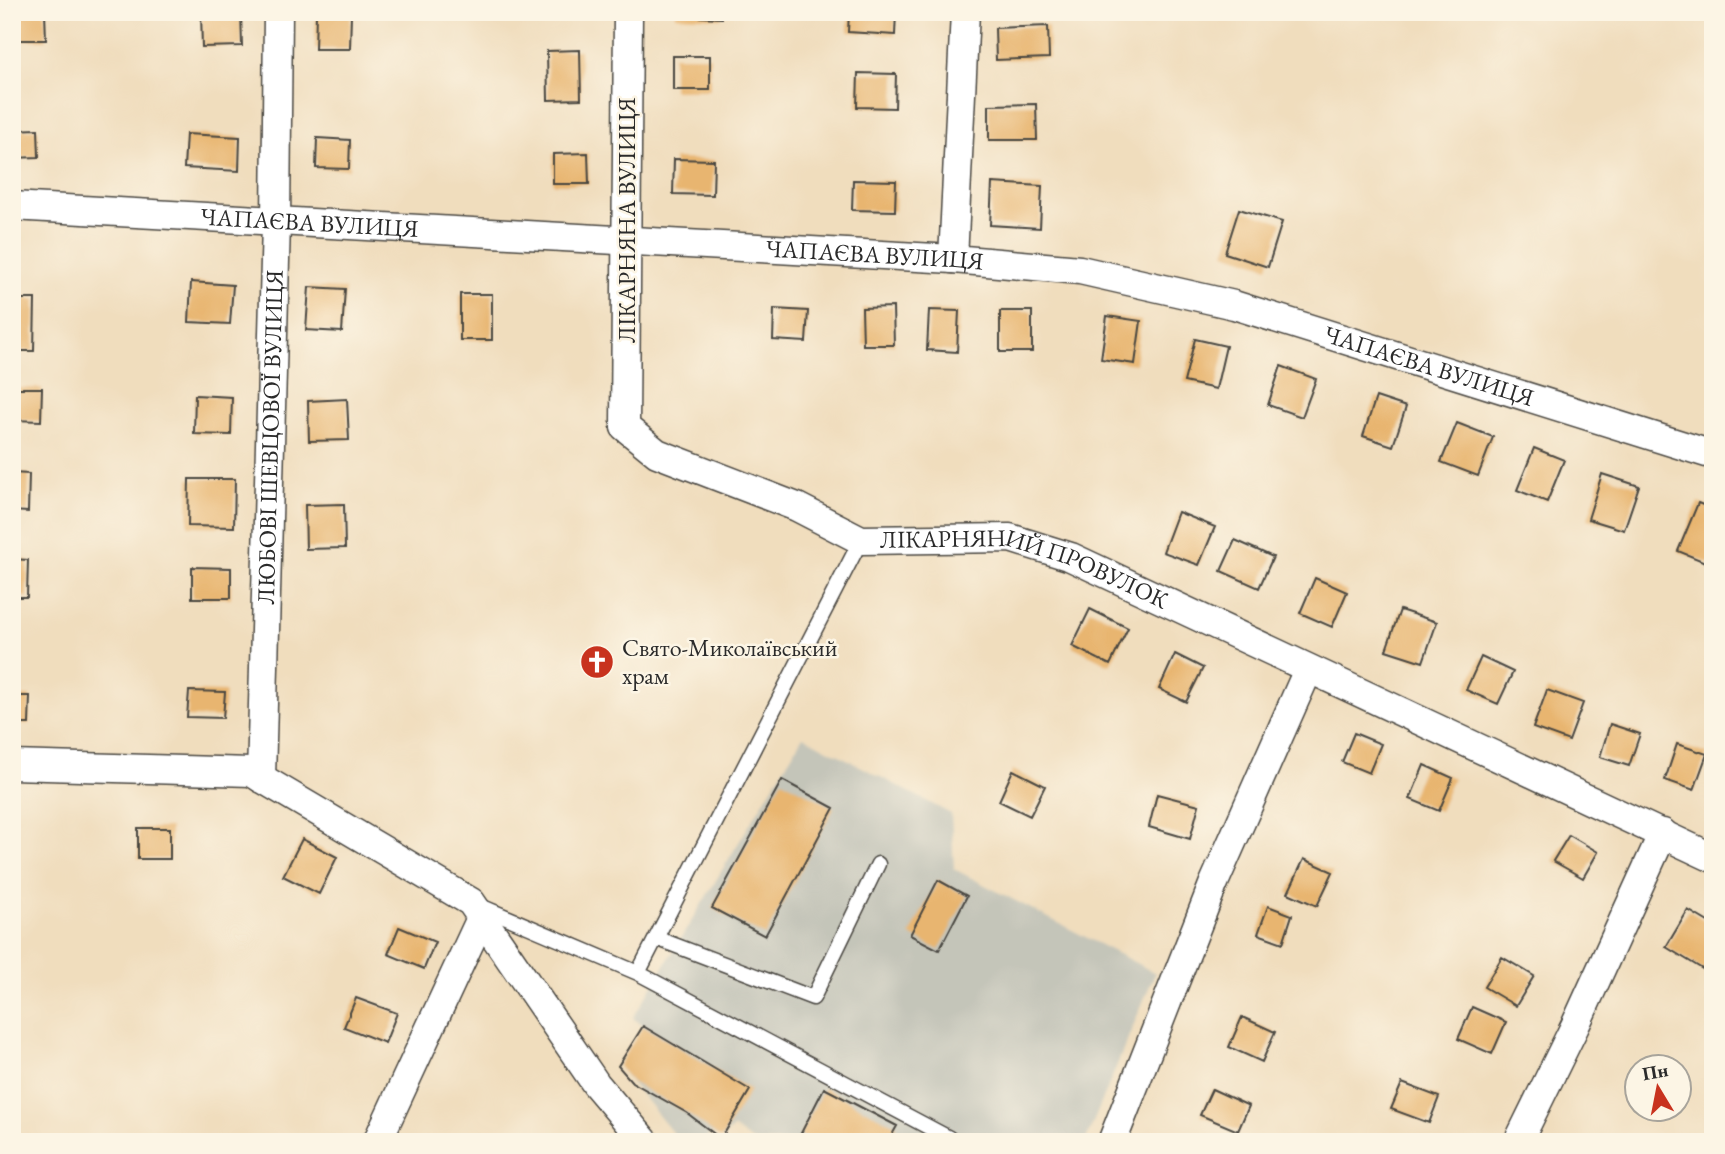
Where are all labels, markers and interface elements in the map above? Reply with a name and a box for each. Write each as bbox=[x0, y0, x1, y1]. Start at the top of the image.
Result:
street label: ЛІКАРНЯНА ВУЛИЦЯ bbox=[611, 97, 642, 343]
street label: ЧАПАЄВА ВУЛИЦЯ bbox=[200, 201, 419, 244]
street label: ЧАПАЄВА ВУЛИЦЯ bbox=[765, 232, 985, 277]
street label: ЛЮБОВІ ШЕВЦОВОЇ ВУЛИЦЯ bbox=[250, 269, 290, 605]
street label: ЧАПАЄВА ВУЛИЦЯ bbox=[1320, 318, 1538, 413]
street label: ЛІКАРНЯНИЙ ПРОВУЛОК bbox=[880, 522, 1173, 615]
place label: Свято-Миколаївський храм bbox=[622, 632, 838, 691]
church icon: Свято-Миколаївський храм bbox=[578, 643, 616, 681]
north arrow bbox=[1624, 1052, 1694, 1122]
text: Пн bbox=[1640, 1057, 1670, 1086]

